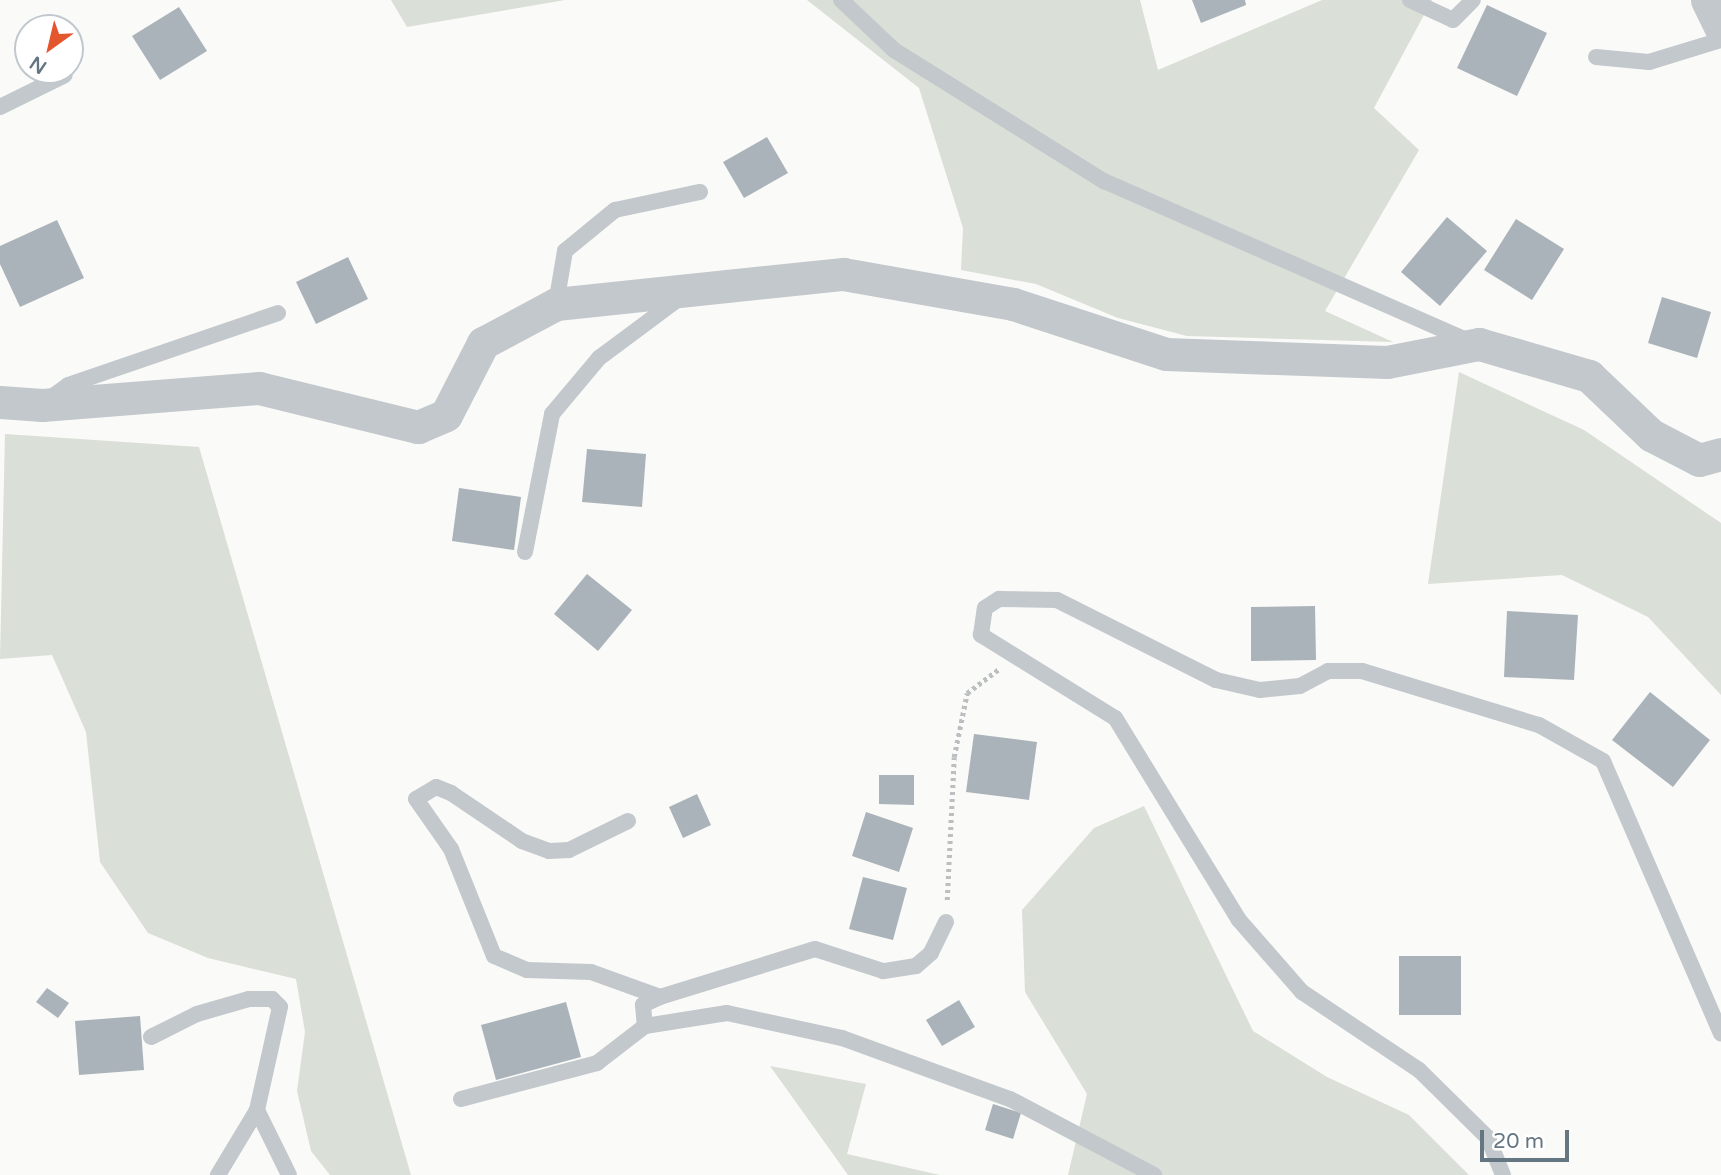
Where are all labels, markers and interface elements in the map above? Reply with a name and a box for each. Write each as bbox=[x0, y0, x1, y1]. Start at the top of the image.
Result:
north arrow bbox=[14, 14, 84, 84]
text: N bbox=[26, 51, 51, 78]
scale bar bbox=[1483, 1116, 1572, 1160]
text: 20 m bbox=[1493, 1129, 1544, 1154]

